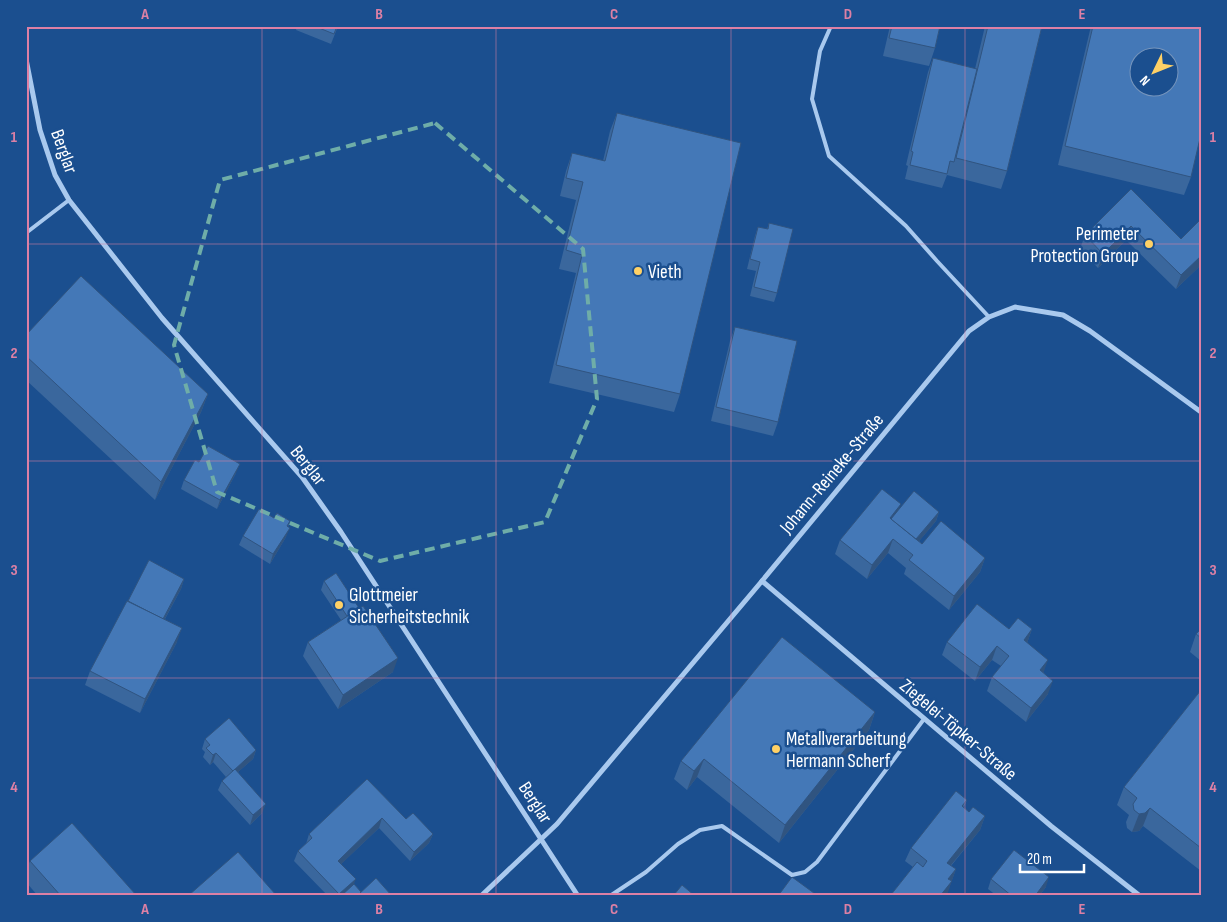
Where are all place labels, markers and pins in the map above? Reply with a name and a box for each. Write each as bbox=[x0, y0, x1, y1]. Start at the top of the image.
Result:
place label: Perimeter Protection Group bbox=[1030, 223, 1140, 268]
marker: Perimeter Protection Group bbox=[1143, 238, 1155, 250]
place label: Vieth bbox=[648, 261, 682, 284]
marker: Vieth bbox=[632, 265, 644, 277]
place label: Glottmeier Sicherheitstechnik bbox=[349, 584, 470, 629]
marker: Glottmeier Sicherheitstechnik bbox=[333, 599, 345, 611]
place label: Metallverarbeitung Hermann Scherf bbox=[786, 728, 907, 773]
marker: Metallverarbeitung Hermann Scherf bbox=[770, 743, 782, 755]

